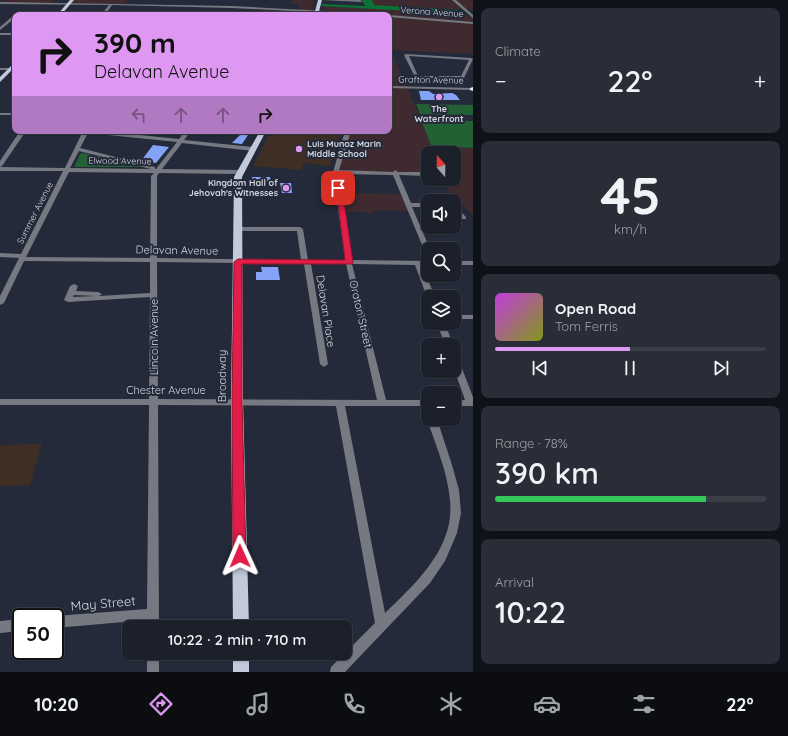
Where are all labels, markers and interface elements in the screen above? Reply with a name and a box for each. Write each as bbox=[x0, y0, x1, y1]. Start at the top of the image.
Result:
street label: Verona Avenue bbox=[400, 4, 464, 19]
text: 390 m bbox=[94, 25, 176, 60]
icon: right bbox=[28, 28, 80, 80]
text: Climate bbox=[495, 43, 541, 59]
text: Delavan Avenue bbox=[94, 60, 229, 83]
text: 22° bbox=[608, 62, 653, 100]
text: − bbox=[495, 67, 506, 95]
text: + bbox=[754, 67, 766, 95]
street label: Grafton Avenue bbox=[398, 73, 464, 86]
marker: The Waterfront bbox=[434, 92, 444, 102]
place label: The Waterfront bbox=[414, 103, 464, 124]
icon: left bbox=[128, 104, 150, 126]
icon: ahead bbox=[170, 104, 192, 126]
icon: ahead bbox=[212, 104, 234, 126]
icon: right bbox=[254, 104, 276, 126]
place label: Luis Munoz Marin Middle School bbox=[307, 138, 381, 159]
marker: Luis Munoz Marin Middle School bbox=[294, 144, 304, 154]
north arrow bbox=[421, 146, 461, 186]
map controls bbox=[421, 146, 461, 426]
street label: Elwood Avenue bbox=[88, 154, 152, 167]
text: 45 bbox=[600, 162, 661, 227]
pin bbox=[321, 171, 355, 205]
place label: Kingdom Hall of Jehovah's Witnesses bbox=[189, 177, 279, 198]
icon: arrive bbox=[327, 177, 349, 199]
street label: Summer Avenue bbox=[14, 180, 55, 246]
marker: Kingdom Hall of Jehovah's Witnesses bbox=[281, 183, 291, 193]
button: sound bbox=[421, 194, 461, 234]
text: km/h bbox=[614, 221, 647, 237]
street label: Delavan Avenue bbox=[136, 242, 218, 258]
button: search bbox=[421, 242, 461, 282]
street label: Delavan Place bbox=[313, 274, 339, 348]
street label: Oraton Street bbox=[346, 279, 376, 349]
button: layers bbox=[421, 290, 461, 330]
street label: Lincoln Avenue bbox=[147, 299, 161, 375]
text: Open Road bbox=[555, 299, 636, 318]
text: Tom Ferris bbox=[555, 318, 618, 334]
button: + bbox=[421, 338, 461, 378]
street label: Broadway bbox=[215, 350, 229, 402]
icon: previous bbox=[529, 357, 551, 379]
icon: pause bbox=[619, 357, 641, 379]
icon: next bbox=[710, 357, 732, 379]
street label: Chester Avenue bbox=[126, 383, 206, 397]
button: − bbox=[421, 386, 461, 426]
text: Range · 78% bbox=[495, 435, 568, 451]
text: 390 km bbox=[495, 454, 599, 492]
position arrow bbox=[219, 535, 261, 577]
text: Arrival bbox=[495, 574, 534, 590]
street label: May Street bbox=[70, 592, 136, 614]
text: 10:22 bbox=[495, 593, 566, 631]
speed limit sign: 50 bbox=[12, 608, 64, 660]
text: 10:22 · 2 min · 710 m bbox=[168, 630, 306, 649]
icon: directions bbox=[147, 690, 175, 718]
icon: music bbox=[244, 690, 272, 718]
icon: phone bbox=[340, 690, 368, 718]
icon: climate bbox=[437, 690, 465, 718]
icon: car bbox=[533, 690, 561, 718]
icon: filters bbox=[630, 690, 658, 718]
text: 10:20 bbox=[34, 693, 79, 716]
text: 22° bbox=[726, 693, 754, 716]

